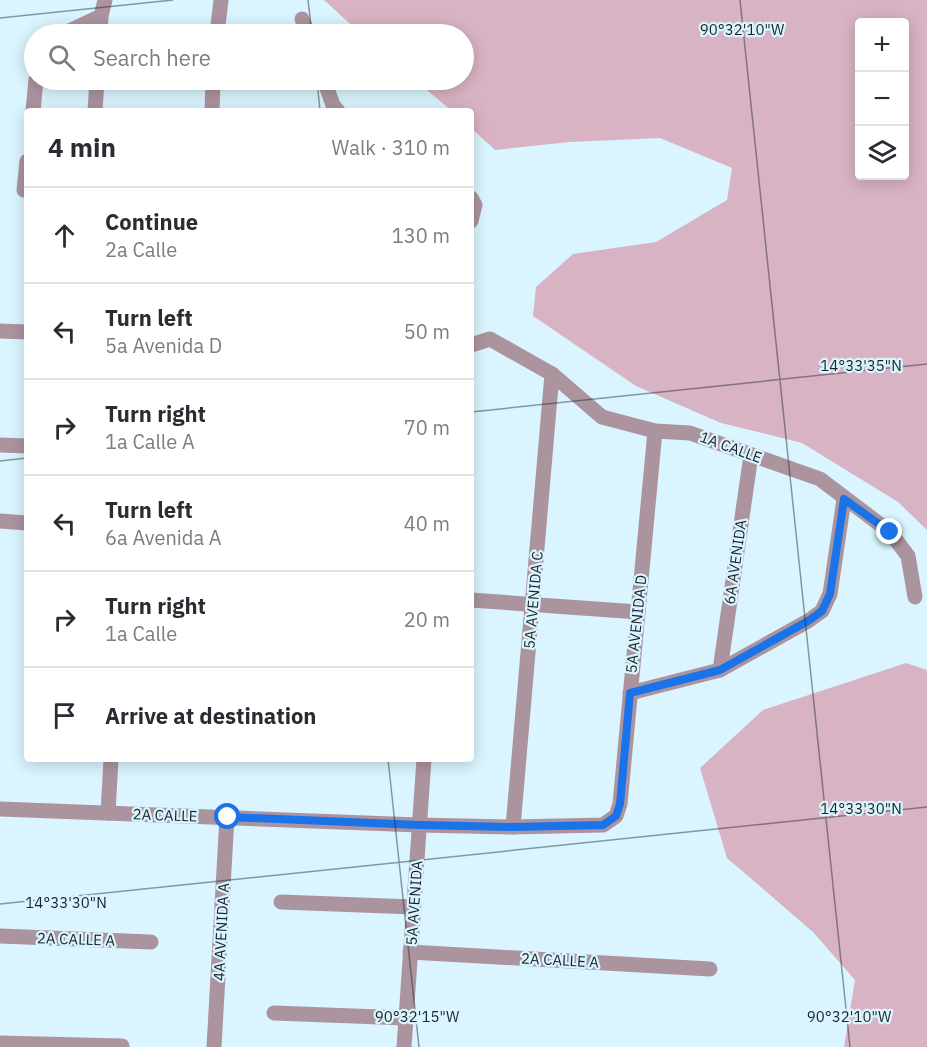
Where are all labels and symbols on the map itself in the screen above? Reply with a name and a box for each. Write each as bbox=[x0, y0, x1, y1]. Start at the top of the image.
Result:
text: 90°32'10"W bbox=[700, 20, 785, 39]
text: 14°33'35"N bbox=[820, 356, 902, 375]
street label: 1A CALLE bbox=[697, 427, 765, 467]
street label: 6A AVENIDA bbox=[720, 518, 750, 605]
route end bbox=[876, 518, 902, 544]
street label: 5A AVENIDA C bbox=[519, 550, 547, 650]
street label: 5A AVENIDA D bbox=[621, 574, 651, 674]
text: 14°33'30"N bbox=[820, 799, 902, 818]
route start bbox=[214, 803, 240, 829]
street label: 2A CALLE bbox=[132, 804, 198, 826]
street label: 5A AVENIDA bbox=[402, 859, 426, 946]
street label: 4A AVENIDA A bbox=[209, 882, 233, 982]
text: 14°33'30"N bbox=[25, 893, 107, 912]
street label: 2A CALLE A bbox=[37, 928, 116, 950]
street label: 2A CALLE A bbox=[521, 948, 600, 972]
text: 90°32'15"W bbox=[375, 1007, 460, 1026]
text: 90°32'10"W bbox=[807, 1007, 892, 1026]

